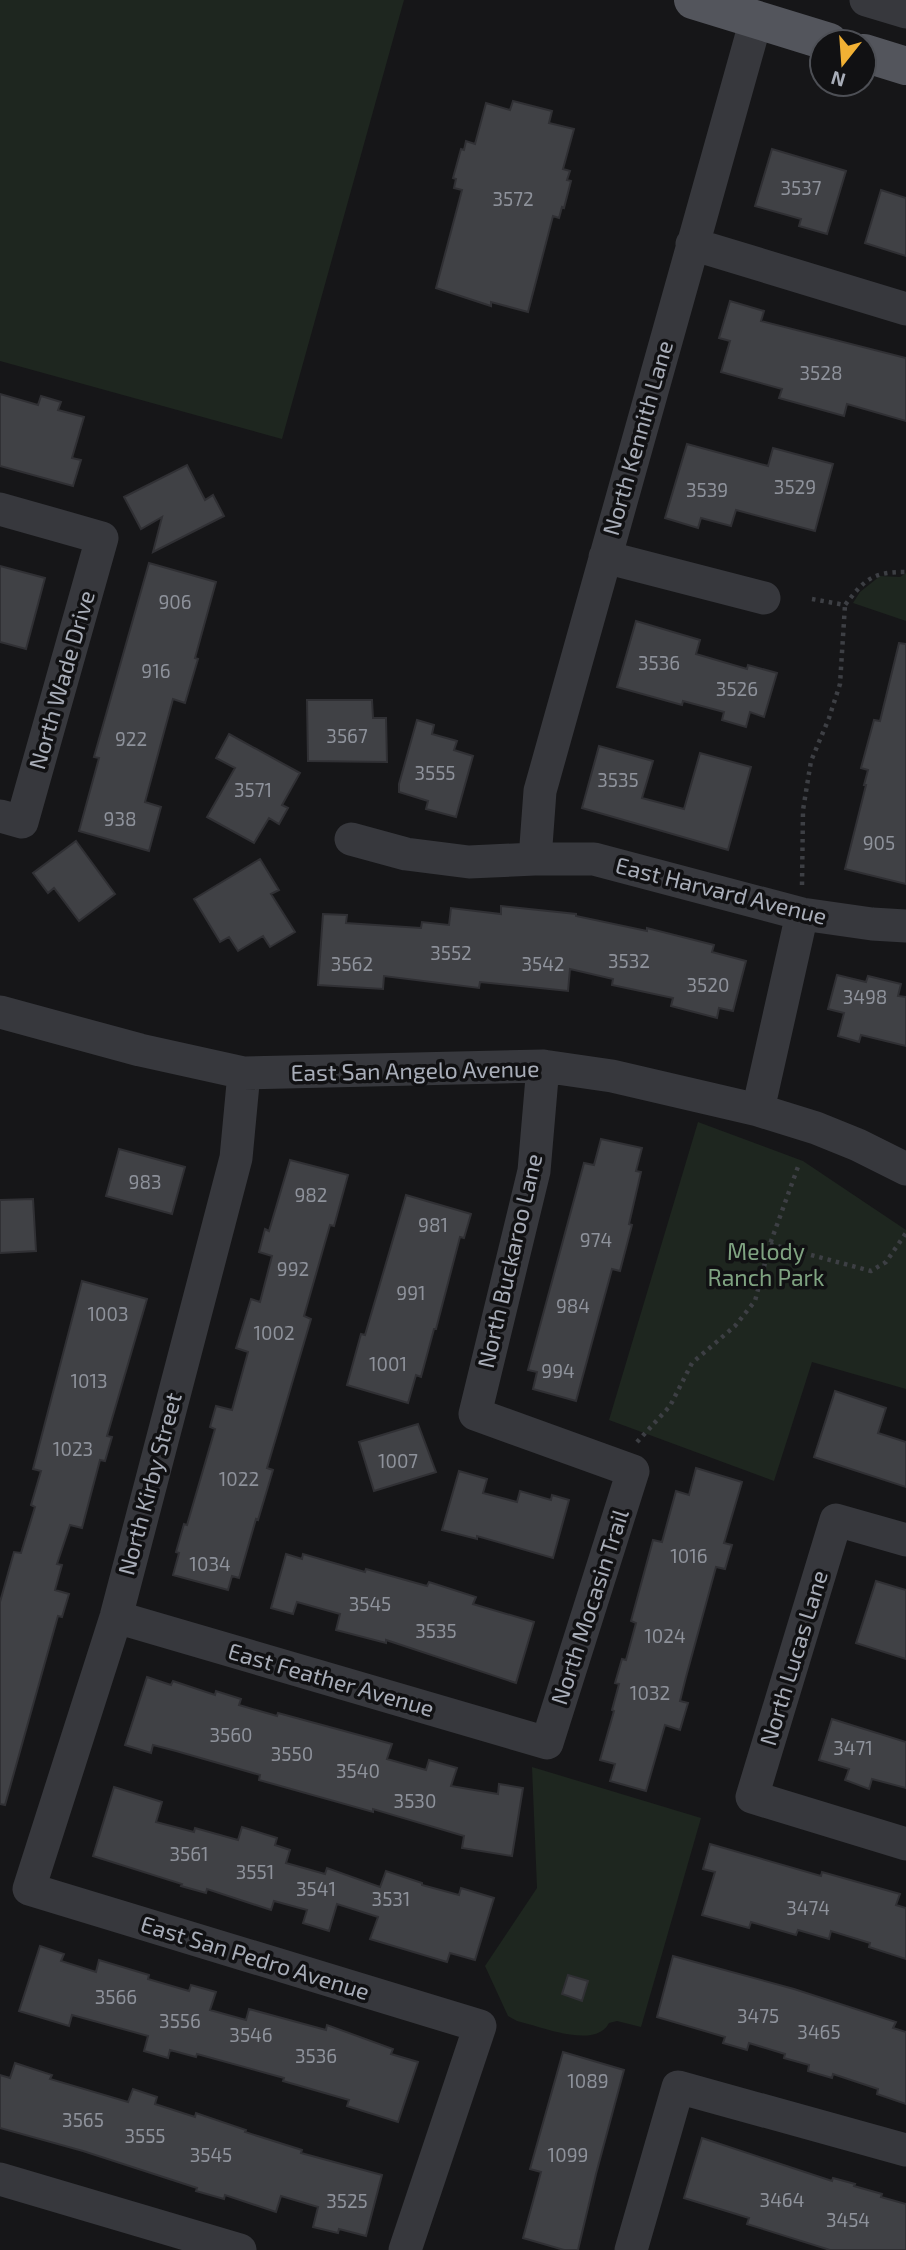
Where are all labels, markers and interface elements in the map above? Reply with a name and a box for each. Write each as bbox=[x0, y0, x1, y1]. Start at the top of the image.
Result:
north arrow bbox=[808, 28, 878, 98]
text: N bbox=[828, 67, 848, 93]
house number: 3537 bbox=[780, 176, 822, 199]
house number: 3572 bbox=[492, 187, 534, 210]
street label: North Kennith Lane bbox=[596, 337, 678, 538]
house number: 3528 bbox=[800, 361, 842, 384]
house number: 3529 bbox=[774, 475, 816, 498]
house number: 3539 bbox=[686, 478, 728, 501]
street label: North Wade Drive bbox=[22, 587, 100, 772]
house number: 906 bbox=[158, 590, 192, 613]
house number: 3536 bbox=[638, 651, 680, 674]
house number: 916 bbox=[141, 659, 171, 682]
house number: 3526 bbox=[716, 677, 758, 700]
house number: 3567 bbox=[326, 724, 368, 747]
house number: 922 bbox=[115, 727, 147, 750]
house number: 3555 bbox=[414, 761, 456, 784]
house number: 3535 bbox=[597, 768, 639, 791]
house number: 3571 bbox=[234, 778, 272, 801]
house number: 938 bbox=[104, 807, 136, 830]
house number: 905 bbox=[863, 831, 895, 854]
street label: East Harvard Avenue bbox=[613, 850, 830, 930]
house number: 3552 bbox=[430, 941, 472, 964]
house number: 3532 bbox=[608, 949, 650, 972]
house number: 3562 bbox=[331, 952, 373, 975]
house number: 3542 bbox=[521, 952, 565, 975]
house number: 3520 bbox=[687, 973, 729, 996]
house number: 3498 bbox=[843, 985, 887, 1008]
street label: East San Angelo Avenue bbox=[290, 1054, 540, 1086]
street label: North Buckaroo Lane bbox=[471, 1151, 547, 1371]
house number: 983 bbox=[129, 1170, 161, 1193]
house number: 982 bbox=[294, 1183, 328, 1206]
house number: 981 bbox=[418, 1213, 448, 1236]
house number: 974 bbox=[580, 1228, 612, 1251]
park label: Melody Ranch Park bbox=[708, 1237, 825, 1291]
house number: 992 bbox=[277, 1257, 309, 1280]
house number: 991 bbox=[396, 1281, 426, 1304]
house number: 984 bbox=[556, 1294, 590, 1317]
house number: 1003 bbox=[87, 1302, 129, 1325]
house number: 1002 bbox=[253, 1321, 295, 1344]
house number: 1001 bbox=[369, 1352, 407, 1375]
house number: 994 bbox=[541, 1359, 575, 1382]
house number: 1013 bbox=[70, 1369, 108, 1392]
street label: North Kirby Street bbox=[111, 1389, 187, 1578]
house number: 1023 bbox=[53, 1437, 93, 1460]
house number: 1007 bbox=[378, 1449, 418, 1472]
house number: 1022 bbox=[219, 1467, 259, 1490]
street label: North Mocasin Trail bbox=[544, 1505, 634, 1708]
house number: 1016 bbox=[670, 1544, 708, 1567]
house number: 1034 bbox=[189, 1552, 231, 1575]
street label: North Lucas Lane bbox=[753, 1567, 833, 1749]
house number: 3545 bbox=[349, 1592, 391, 1615]
house number: 3535 bbox=[415, 1619, 457, 1642]
house number: 1024 bbox=[644, 1624, 686, 1647]
street label: East Feather Avenue bbox=[225, 1636, 437, 1722]
house number: 1032 bbox=[630, 1681, 670, 1704]
house number: 3560 bbox=[209, 1723, 253, 1746]
house number: 3471 bbox=[833, 1736, 873, 1759]
house number: 3550 bbox=[271, 1742, 313, 1765]
house number: 3540 bbox=[336, 1759, 380, 1782]
house number: 3530 bbox=[394, 1789, 436, 1812]
house number: 3561 bbox=[169, 1842, 209, 1865]
house number: 3551 bbox=[236, 1860, 274, 1883]
house number: 3541 bbox=[296, 1877, 336, 1900]
house number: 3531 bbox=[372, 1887, 410, 1910]
house number: 3474 bbox=[786, 1896, 830, 1919]
street label: East San Pedro Avenue bbox=[138, 1909, 373, 2005]
house number: 3566 bbox=[95, 1985, 137, 2008]
house number: 3475 bbox=[737, 2004, 779, 2027]
house number: 3556 bbox=[159, 2009, 201, 2032]
house number: 3465 bbox=[797, 2020, 841, 2043]
house number: 3546 bbox=[229, 2023, 273, 2046]
house number: 3536 bbox=[295, 2044, 337, 2067]
house number: 1089 bbox=[567, 2069, 609, 2092]
house number: 3565 bbox=[62, 2108, 104, 2131]
house number: 3555 bbox=[124, 2124, 166, 2147]
house number: 3545 bbox=[190, 2143, 232, 2166]
house number: 1099 bbox=[548, 2143, 588, 2166]
house number: 3464 bbox=[760, 2188, 804, 2211]
house number: 3525 bbox=[326, 2189, 368, 2212]
house number: 3454 bbox=[826, 2208, 870, 2231]

